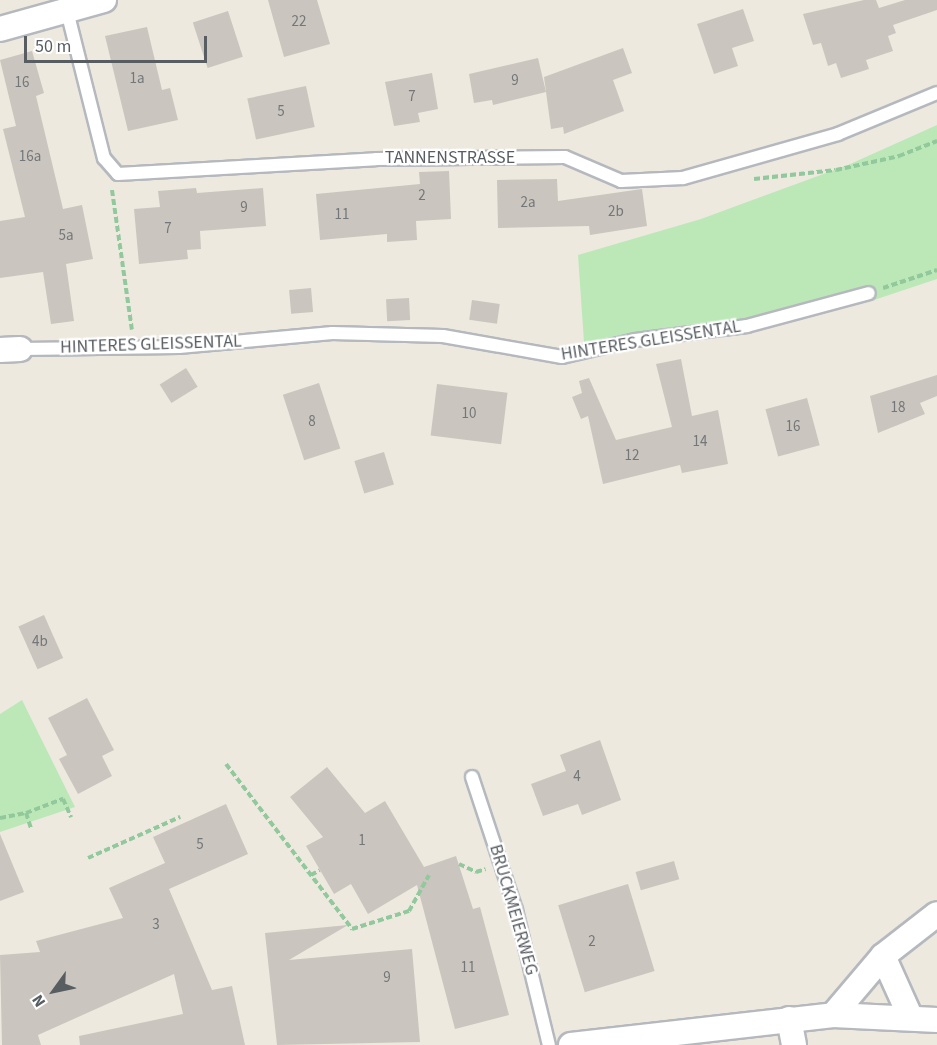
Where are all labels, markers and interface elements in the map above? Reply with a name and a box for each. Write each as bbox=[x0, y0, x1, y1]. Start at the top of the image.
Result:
house number: 22 bbox=[292, 13, 306, 31]
scale bar bbox=[27, 24, 210, 62]
text: 50 m bbox=[35, 34, 71, 59]
house number: 1a bbox=[129, 70, 145, 88]
house number: 9 bbox=[511, 72, 519, 90]
house number: 16 bbox=[15, 74, 29, 92]
house number: 7 bbox=[408, 88, 416, 106]
house number: 5 bbox=[277, 103, 285, 121]
street label: TANNENSTRASSE bbox=[385, 147, 515, 169]
house number: 16a bbox=[19, 148, 41, 166]
house number: 2 bbox=[418, 187, 426, 205]
house number: 2a bbox=[520, 194, 536, 212]
house number: 9 bbox=[240, 199, 248, 217]
house number: 2b bbox=[608, 203, 624, 221]
house number: 11 bbox=[335, 206, 349, 224]
house number: 7 bbox=[164, 220, 172, 238]
house number: 5a bbox=[58, 227, 74, 245]
street label: HINTERES GLEISSENTAL bbox=[560, 316, 742, 366]
street label: HINTERES GLEISSENTAL bbox=[60, 331, 242, 359]
house number: 18 bbox=[891, 399, 905, 417]
house number: 10 bbox=[462, 405, 476, 423]
house number: 8 bbox=[308, 413, 316, 431]
house number: 16 bbox=[786, 418, 800, 436]
house number: 14 bbox=[693, 433, 707, 451]
house number: 12 bbox=[625, 447, 639, 465]
house number: 4b bbox=[32, 633, 48, 651]
house number: 4 bbox=[573, 768, 581, 786]
house number: 1 bbox=[358, 832, 366, 850]
house number: 5 bbox=[196, 836, 204, 854]
street label: BRUCKMEIERWEG bbox=[484, 842, 542, 978]
house number: 3 bbox=[152, 916, 160, 934]
house number: 2 bbox=[588, 933, 596, 951]
house number: 11 bbox=[461, 959, 475, 977]
north arrow bbox=[24, 961, 84, 1021]
house number: 9 bbox=[383, 969, 391, 987]
text: N bbox=[27, 990, 51, 1011]

